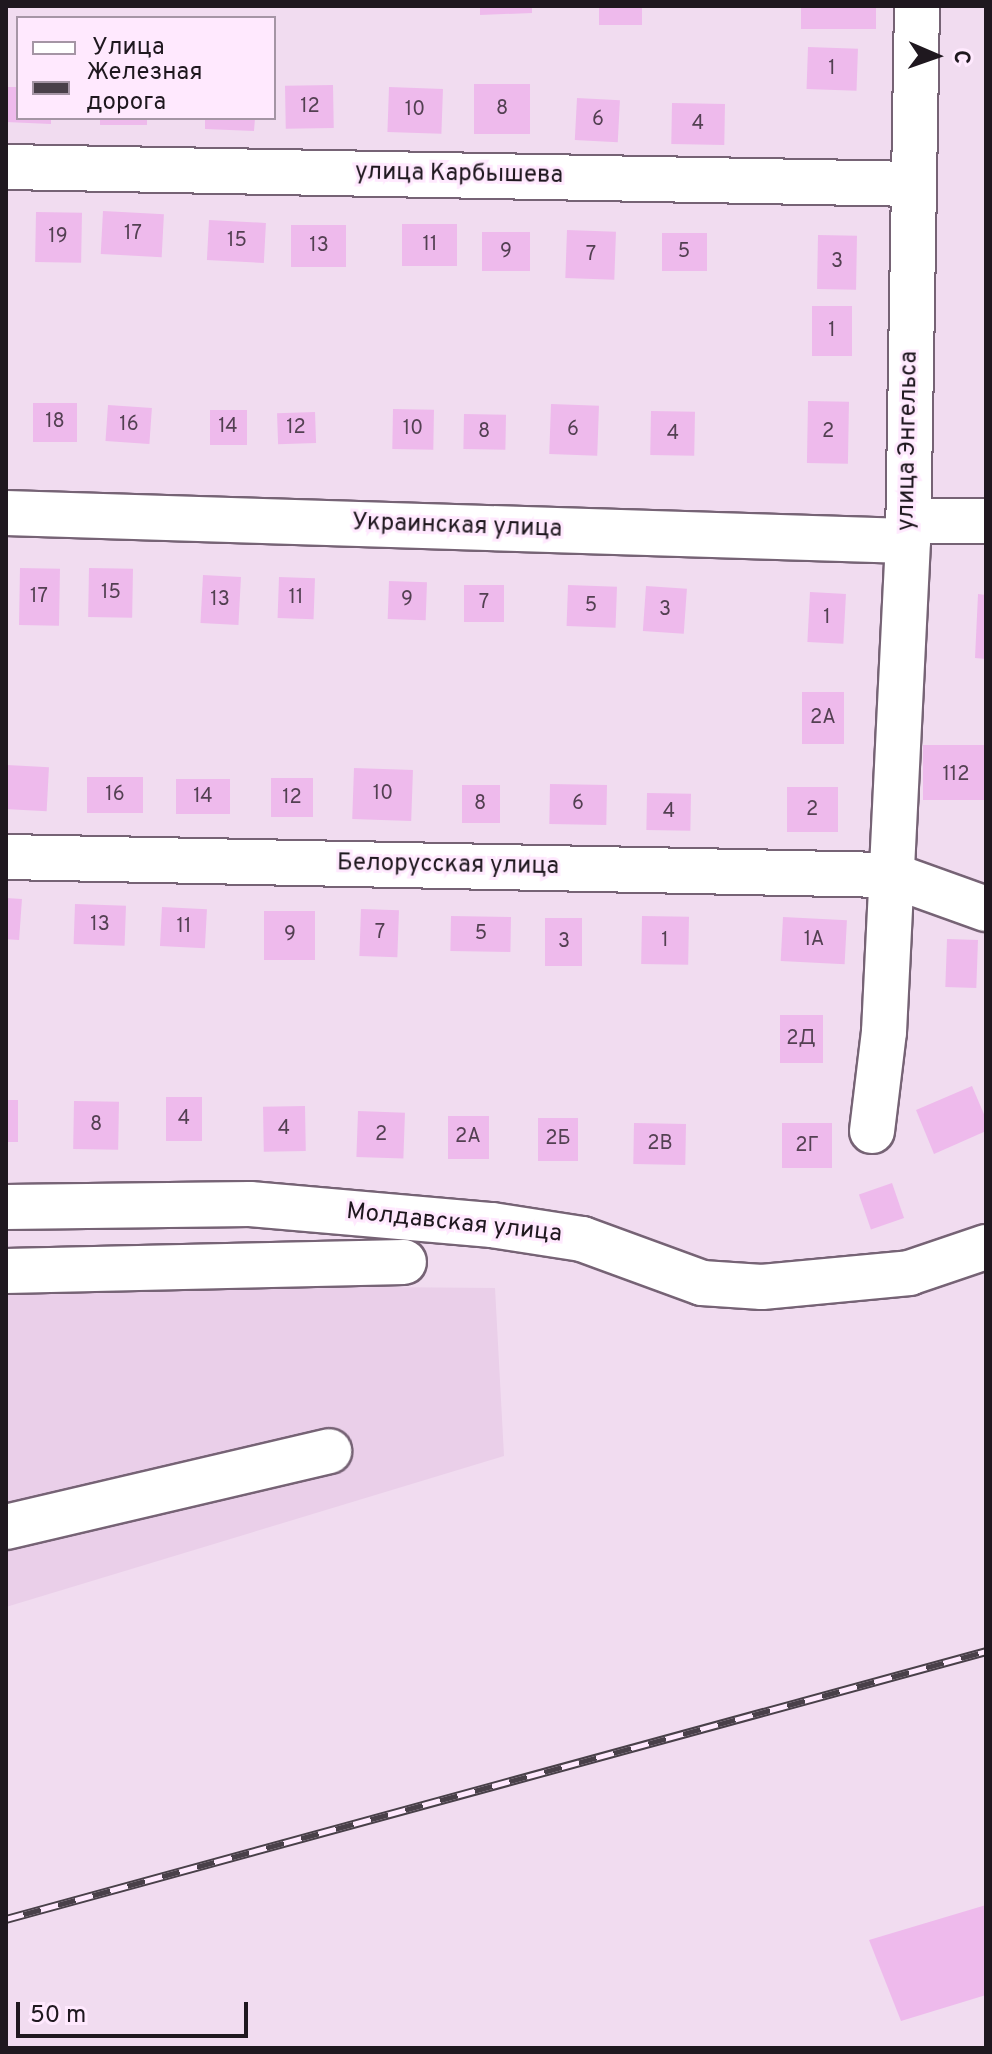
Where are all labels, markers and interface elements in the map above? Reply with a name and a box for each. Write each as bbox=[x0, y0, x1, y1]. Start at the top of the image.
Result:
legend bbox=[16, 16, 276, 120]
north arrow bbox=[896, 16, 976, 96]
text: Улица bbox=[92, 33, 165, 63]
text: С bbox=[947, 49, 974, 64]
house number: 1 bbox=[828, 57, 836, 81]
text: Железная дорога bbox=[86, 58, 203, 118]
house number: 12 bbox=[300, 95, 320, 119]
house number: 8 bbox=[496, 97, 508, 121]
house number: 10 bbox=[405, 98, 425, 122]
house number: 6 bbox=[592, 108, 604, 132]
house number: 4 bbox=[692, 112, 704, 136]
street label: улица Карбышева bbox=[355, 159, 563, 191]
house number: 17 bbox=[124, 222, 142, 246]
house number: 19 bbox=[48, 225, 68, 249]
house number: 15 bbox=[227, 229, 247, 253]
house number: 11 bbox=[423, 233, 437, 257]
house number: 13 bbox=[309, 234, 329, 258]
house number: 9 bbox=[500, 240, 512, 264]
house number: 5 bbox=[678, 240, 690, 264]
house number: 7 bbox=[586, 243, 596, 267]
house number: 3 bbox=[831, 250, 843, 274]
house number: 1 bbox=[828, 319, 836, 343]
street label: улица Энгельса bbox=[893, 351, 925, 531]
house number: 18 bbox=[45, 410, 65, 434]
house number: 16 bbox=[119, 413, 139, 437]
house number: 14 bbox=[218, 415, 238, 439]
house number: 12 bbox=[286, 416, 306, 440]
house number: 10 bbox=[403, 417, 423, 441]
house number: 6 bbox=[567, 418, 579, 442]
house number: 8 bbox=[478, 420, 490, 444]
house number: 2 bbox=[822, 420, 834, 444]
house number: 4 bbox=[667, 422, 679, 446]
street label: Украинская улица bbox=[351, 509, 563, 545]
house number: 15 bbox=[101, 581, 121, 605]
house number: 17 bbox=[30, 585, 48, 609]
house number: 11 bbox=[289, 586, 303, 610]
house number: 13 bbox=[210, 588, 230, 612]
house number: 9 bbox=[401, 588, 413, 612]
house number: 7 bbox=[479, 591, 489, 615]
house number: 5 bbox=[585, 594, 597, 618]
house number: 3 bbox=[659, 598, 671, 622]
house number: 1 bbox=[823, 606, 831, 630]
house number: 2А bbox=[810, 706, 836, 730]
house number: 112 bbox=[942, 763, 970, 787]
house number: 10 bbox=[373, 782, 393, 806]
house number: 16 bbox=[105, 783, 125, 807]
house number: 14 bbox=[193, 785, 213, 809]
house number: 12 bbox=[282, 786, 302, 810]
house number: 8 bbox=[474, 792, 486, 816]
house number: 6 bbox=[572, 792, 584, 816]
house number: 2 bbox=[806, 798, 818, 822]
house number: 4 bbox=[663, 800, 675, 824]
street label: Белорусская улица bbox=[337, 850, 559, 882]
house number: 13 bbox=[90, 913, 110, 937]
house number: 11 bbox=[177, 915, 191, 939]
house number: 7 bbox=[375, 921, 385, 945]
house number: 5 bbox=[475, 922, 487, 946]
house number: 9 bbox=[284, 923, 296, 947]
house number: 1А bbox=[804, 928, 824, 952]
house number: 1 bbox=[661, 929, 669, 953]
house number: 3 bbox=[558, 930, 570, 954]
house number: 2Д bbox=[786, 1027, 816, 1051]
house number: 4 bbox=[178, 1107, 190, 1131]
house number: 8 bbox=[90, 1113, 102, 1137]
house number: 4 bbox=[278, 1117, 290, 1141]
house number: 2 bbox=[375, 1123, 387, 1147]
house number: 2А bbox=[455, 1125, 481, 1149]
house number: 2Б bbox=[545, 1127, 571, 1151]
house number: 2В bbox=[647, 1132, 673, 1156]
house number: 2Г bbox=[795, 1134, 819, 1158]
street label: Молдавская улица bbox=[345, 1198, 563, 1250]
scale bar bbox=[20, 1986, 252, 2036]
text: 50 m bbox=[30, 2001, 86, 2031]

